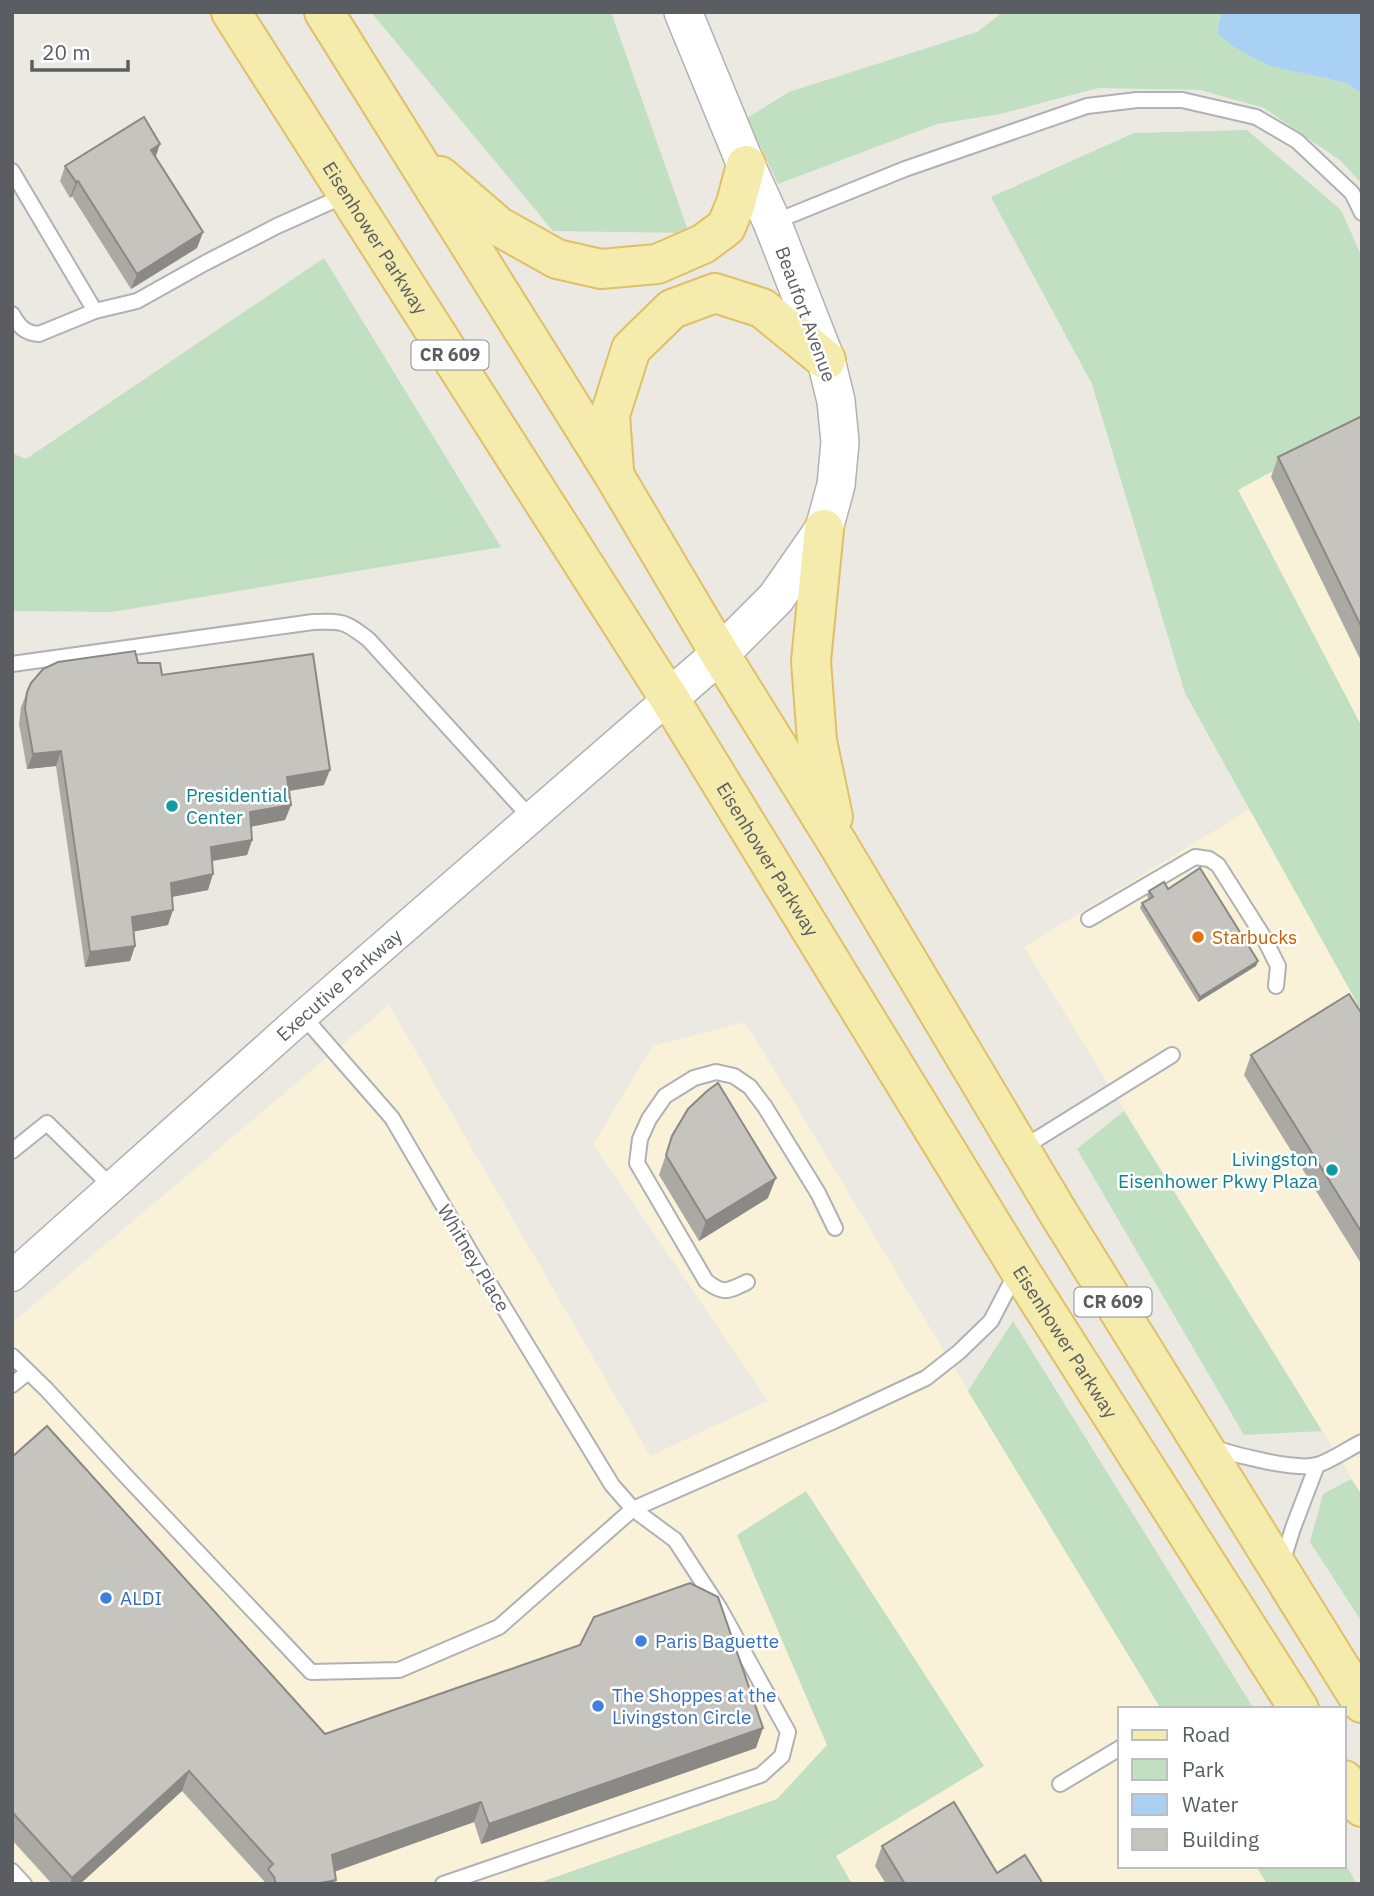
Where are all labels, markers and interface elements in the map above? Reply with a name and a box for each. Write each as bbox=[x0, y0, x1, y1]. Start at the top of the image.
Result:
scale bar bbox=[32, 28, 128, 72]
text: 20 m bbox=[42, 38, 91, 66]
street label: Eisenhower Parkway bbox=[318, 157, 433, 319]
street label: Beaufort Avenue bbox=[770, 243, 842, 385]
road number: CR 609 bbox=[412, 340, 489, 370]
street label: Eisenhower Parkway bbox=[711, 778, 824, 941]
place label: Presidential Center bbox=[186, 783, 288, 829]
marker: Presidential Center bbox=[164, 798, 180, 814]
street label: Executive Parkway bbox=[271, 923, 407, 1046]
place label: Starbucks bbox=[1212, 925, 1297, 949]
marker: Starbucks bbox=[1190, 929, 1206, 945]
place label: Livingston Eisenhower Pkwy Plaza bbox=[1118, 1147, 1318, 1193]
marker: Livingston Eisenhower Pkwy Plaza bbox=[1324, 1162, 1340, 1178]
street label: Whitney Place bbox=[433, 1200, 515, 1316]
street label: Eisenhower Parkway bbox=[1008, 1261, 1123, 1423]
road number: CR 609 bbox=[1074, 1288, 1152, 1316]
place label: ALDI bbox=[120, 1586, 162, 1610]
marker: ALDI bbox=[98, 1590, 114, 1606]
place label: Paris Baguette bbox=[655, 1629, 779, 1653]
marker: Paris Baguette bbox=[633, 1633, 649, 1649]
place label: The Shoppes at the Livingston Circle bbox=[612, 1683, 776, 1729]
marker: The Shoppes at the Livingston Circle bbox=[590, 1698, 606, 1714]
legend bbox=[1118, 1707, 1346, 1868]
text: Road bbox=[1182, 1720, 1230, 1748]
text: Park bbox=[1182, 1755, 1225, 1783]
text: Water bbox=[1182, 1790, 1239, 1818]
text: Building bbox=[1182, 1825, 1259, 1853]

